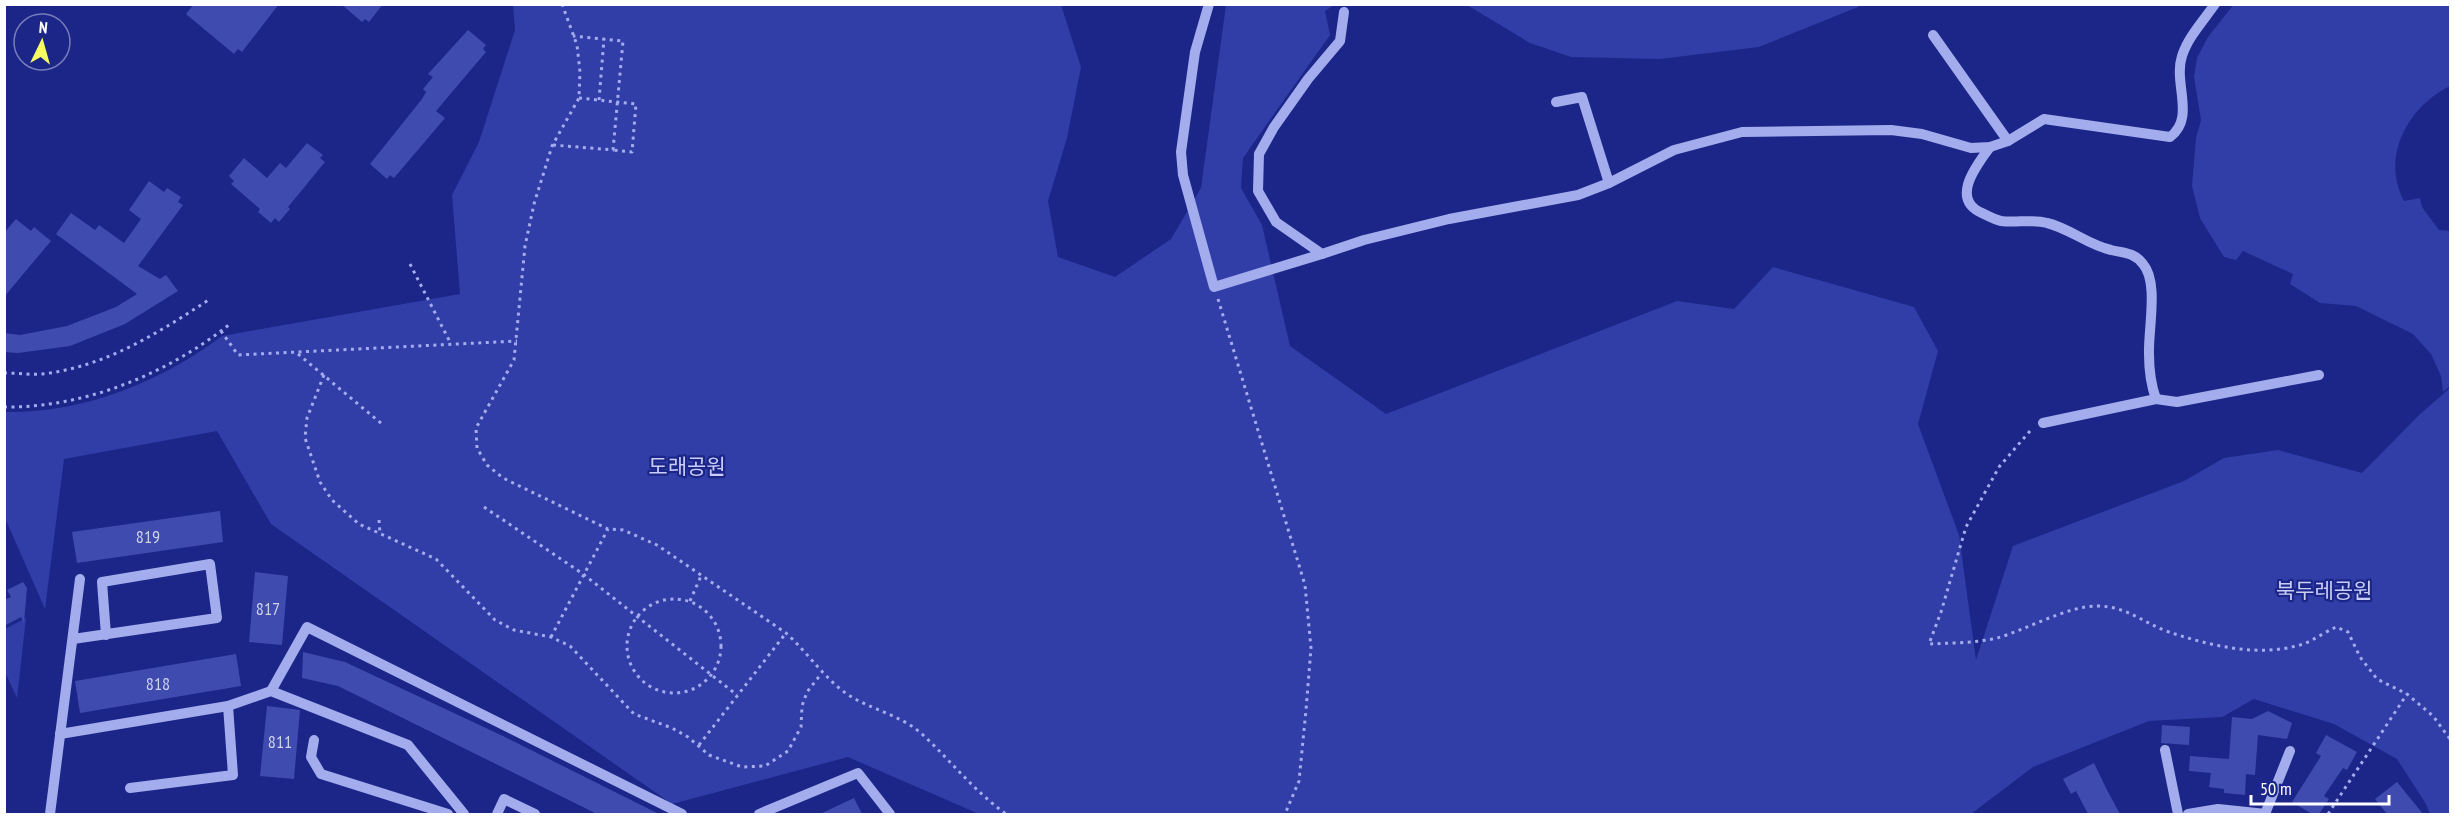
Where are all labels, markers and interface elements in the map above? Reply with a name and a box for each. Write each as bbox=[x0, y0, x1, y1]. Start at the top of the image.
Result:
north arrow bbox=[12, 12, 72, 72]
text: N bbox=[38, 17, 48, 37]
park label: 도래공원 bbox=[648, 453, 726, 480]
house number: 819 bbox=[136, 525, 160, 548]
park label: 북두레공원 bbox=[2276, 577, 2372, 604]
house number: 817 bbox=[256, 597, 280, 620]
house number: 818 bbox=[146, 672, 170, 695]
house number: 811 bbox=[268, 730, 292, 753]
scale bar bbox=[2251, 768, 2389, 806]
text: 50 m bbox=[2260, 777, 2292, 800]

